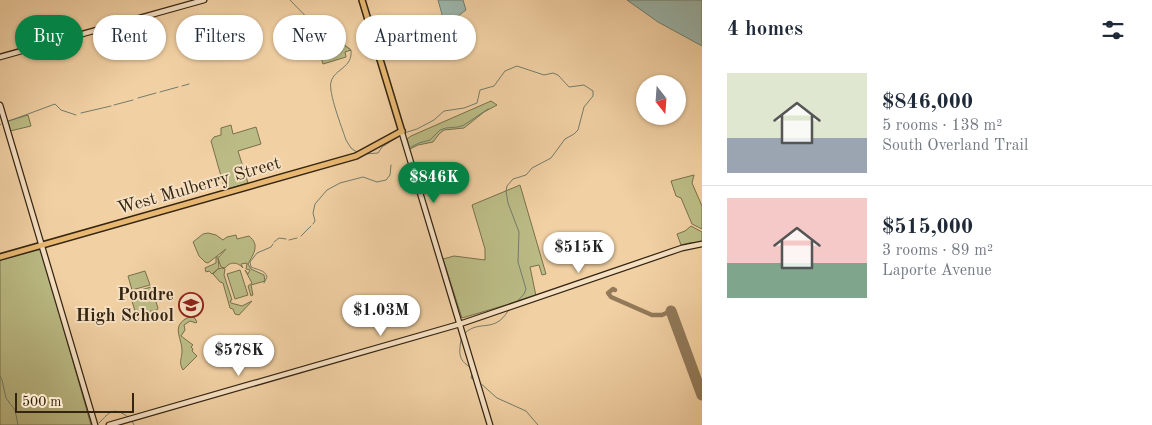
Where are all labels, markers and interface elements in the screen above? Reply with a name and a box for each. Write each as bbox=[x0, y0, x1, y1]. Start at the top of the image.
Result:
chip: Buy bbox=[15, 15, 83, 60]
chip: Rent bbox=[93, 15, 166, 60]
chip: Filters bbox=[176, 15, 263, 60]
chip: New bbox=[273, 15, 346, 60]
chip: Apartment bbox=[356, 15, 476, 60]
icon: filters bbox=[1099, 16, 1127, 44]
text: 4 homes bbox=[727, 19, 803, 40]
north arrow bbox=[636, 75, 686, 125]
map controls bbox=[636, 75, 686, 125]
text: $846,000 bbox=[882, 92, 973, 113]
icon: home bbox=[767, 93, 827, 153]
text: 5 rooms · 138 m² bbox=[882, 118, 1002, 134]
text: South Overland Trail bbox=[882, 138, 1028, 154]
street label: West Mulberry Street bbox=[115, 154, 283, 218]
pin: $846K bbox=[399, 162, 469, 204]
text: $846K bbox=[409, 170, 459, 186]
text: $515,000 bbox=[882, 217, 973, 238]
icon: home bbox=[767, 218, 827, 278]
pin: $515K bbox=[544, 232, 614, 274]
text: $515K bbox=[554, 240, 604, 256]
text: 3 rooms · 89 m² bbox=[882, 243, 993, 259]
text: Laporte Avenue bbox=[882, 263, 992, 279]
place label: Poudre High School bbox=[75, 286, 174, 325]
school or university icon: Poudre High School bbox=[178, 292, 204, 318]
pin: $1.03M bbox=[340, 294, 422, 337]
text: $1.03M bbox=[353, 303, 409, 319]
pin: $578K bbox=[204, 334, 274, 377]
text: $578K bbox=[214, 343, 264, 359]
scale bar bbox=[15, 390, 134, 413]
text: 500 m bbox=[22, 395, 61, 409]

